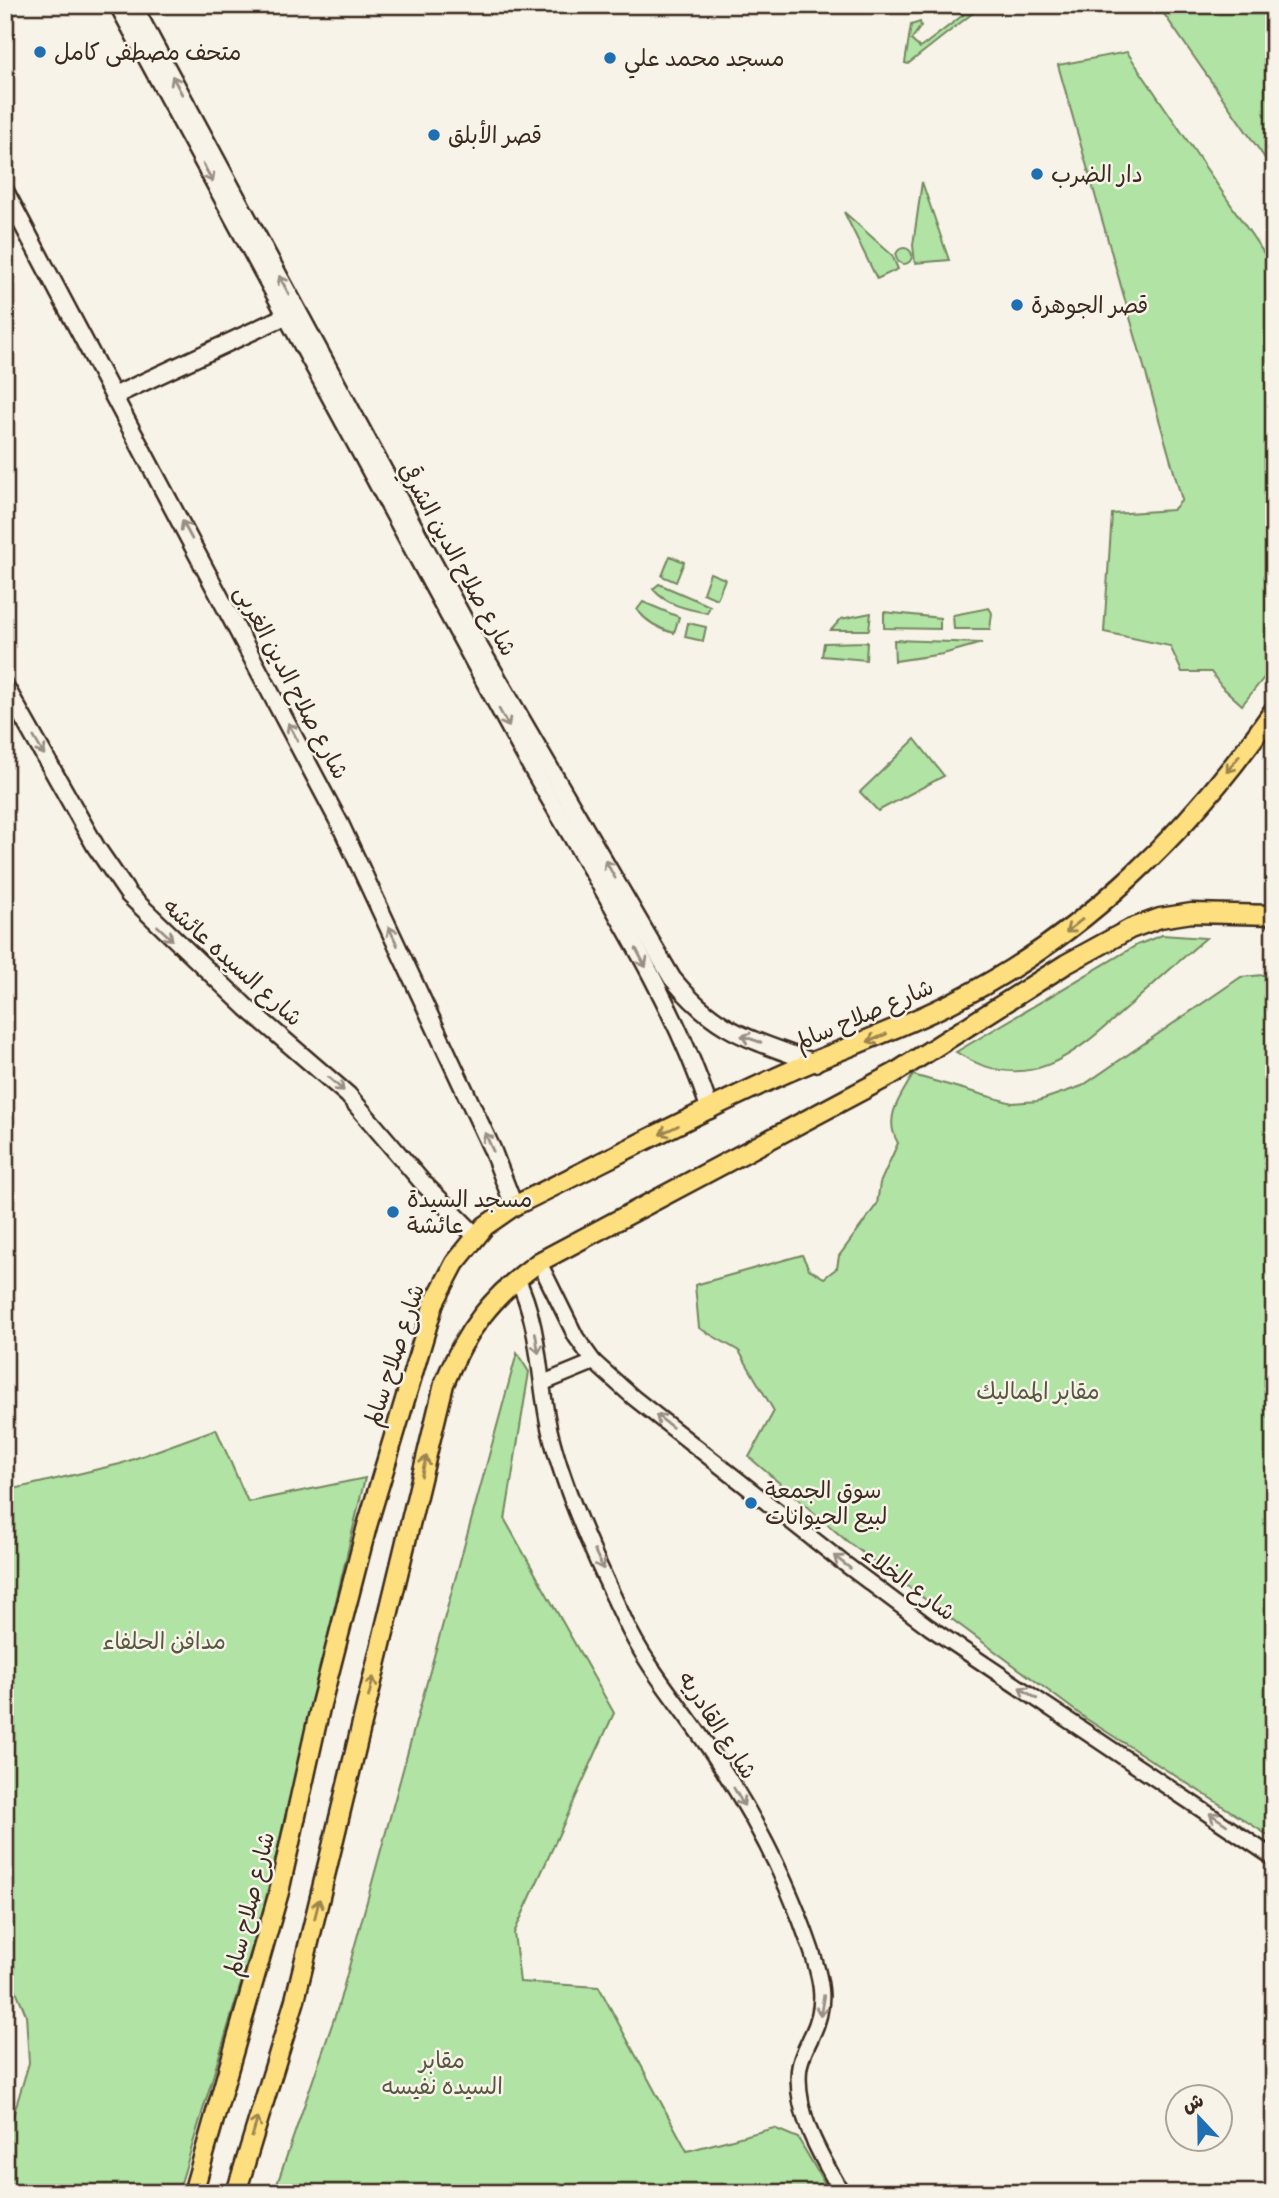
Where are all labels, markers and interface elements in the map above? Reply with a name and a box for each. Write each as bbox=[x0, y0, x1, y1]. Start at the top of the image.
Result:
place label: متحف مصطفى كامل bbox=[54, 38, 241, 67]
marker: متحف مصطفى كامل bbox=[32, 44, 48, 60]
place label: مسجد محمد علي bbox=[624, 44, 785, 79]
marker: مسجد محمد علي bbox=[602, 50, 618, 66]
one-way arrow bbox=[169, 75, 183, 96]
place label: قصر الأبلق bbox=[448, 119, 542, 149]
marker: قصر الأبلق bbox=[426, 127, 442, 143]
place label: دار الضرب bbox=[1051, 160, 1143, 188]
one-way arrow bbox=[202, 162, 215, 183]
marker: دار الضرب bbox=[1029, 166, 1045, 182]
one-way arrow bbox=[277, 276, 291, 296]
place label: قصر الجوهرة bbox=[1031, 291, 1148, 320]
marker: قصر الجوهرة bbox=[1009, 297, 1025, 313]
street label: شارع صلاح الدين الشرقي bbox=[390, 457, 523, 662]
one-way arrow bbox=[180, 521, 194, 541]
street label: شارع صلاح الدين الغربى bbox=[227, 580, 355, 785]
one-way arrow bbox=[497, 707, 511, 727]
one-way arrow bbox=[286, 722, 300, 742]
one-way arrow bbox=[32, 735, 46, 755]
one-way arrow bbox=[1225, 755, 1240, 773]
one-way arrow bbox=[603, 859, 616, 880]
street label: شارع السيده عائشه bbox=[156, 892, 309, 1033]
one-way arrow bbox=[1065, 918, 1083, 934]
one-way arrow bbox=[157, 925, 174, 942]
one-way arrow bbox=[386, 926, 399, 947]
one-way arrow bbox=[634, 947, 648, 968]
street label: شارع صلاح سالم bbox=[791, 972, 939, 1059]
one-way arrow bbox=[740, 1032, 762, 1045]
one-way arrow bbox=[866, 1032, 888, 1045]
one-way arrow bbox=[327, 1076, 345, 1092]
one-way arrow bbox=[659, 1124, 680, 1138]
one-way arrow bbox=[482, 1132, 495, 1153]
place label: مسجد السيدة عائشة bbox=[407, 1185, 532, 1239]
marker: مسجد السيدة عائشة bbox=[385, 1204, 401, 1220]
street label: شارع صلاح سالم bbox=[358, 1280, 434, 1431]
one-way arrow bbox=[531, 1331, 544, 1354]
park label: مقابر المماليك bbox=[976, 1377, 1100, 1405]
one-way arrow bbox=[655, 1413, 674, 1428]
one-way arrow bbox=[418, 1455, 432, 1478]
place label: سوق الجمعة لبيع الحيوانات bbox=[765, 1476, 888, 1533]
marker: سوق الجمعة لبيع الحيوانات bbox=[743, 1495, 759, 1511]
street label: شارع الخلاء bbox=[856, 1540, 961, 1628]
one-way arrow bbox=[593, 1549, 606, 1570]
one-way arrow bbox=[833, 1555, 852, 1570]
park label: مدافن الحلفاء bbox=[102, 1627, 226, 1655]
street label: شارع القادريه bbox=[671, 1666, 763, 1785]
one-way arrow bbox=[365, 1677, 378, 1699]
one-way arrow bbox=[1019, 1685, 1039, 1699]
one-way arrow bbox=[732, 1787, 746, 1807]
one-way arrow bbox=[1208, 1812, 1228, 1826]
street label: شارع صلاح سالم bbox=[218, 1829, 284, 1980]
one-way arrow bbox=[311, 1898, 324, 1920]
one-way arrow bbox=[815, 1994, 828, 2017]
park label: مقابر السيده نفيسه bbox=[381, 2046, 503, 2100]
north arrow bbox=[1164, 2082, 1234, 2152]
text: ش bbox=[1179, 2088, 1207, 2117]
one-way arrow bbox=[250, 2117, 262, 2139]

